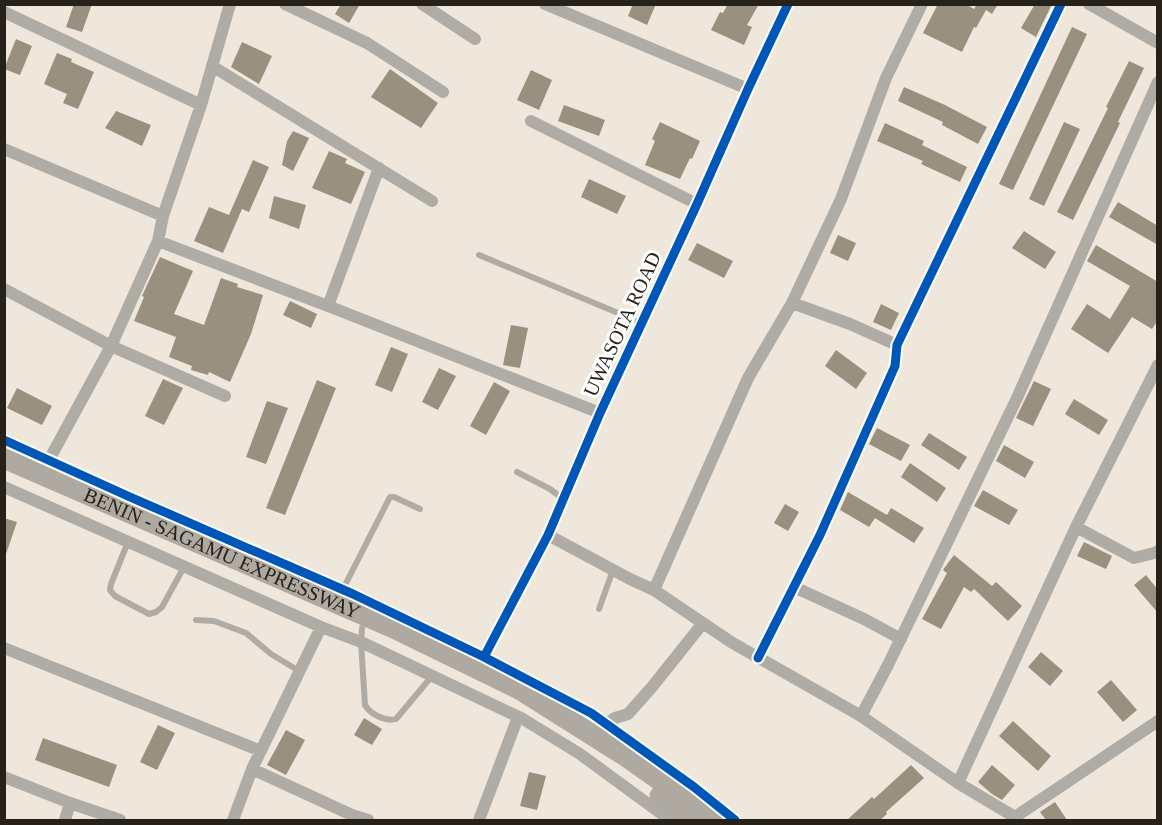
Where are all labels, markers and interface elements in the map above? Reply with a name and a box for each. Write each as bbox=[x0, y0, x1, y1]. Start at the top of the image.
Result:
street label: UWASOTA ROAD bbox=[579, 248, 665, 400]
street label: BENIN - SAGAMU EXPRESSWAY bbox=[81, 483, 364, 623]

